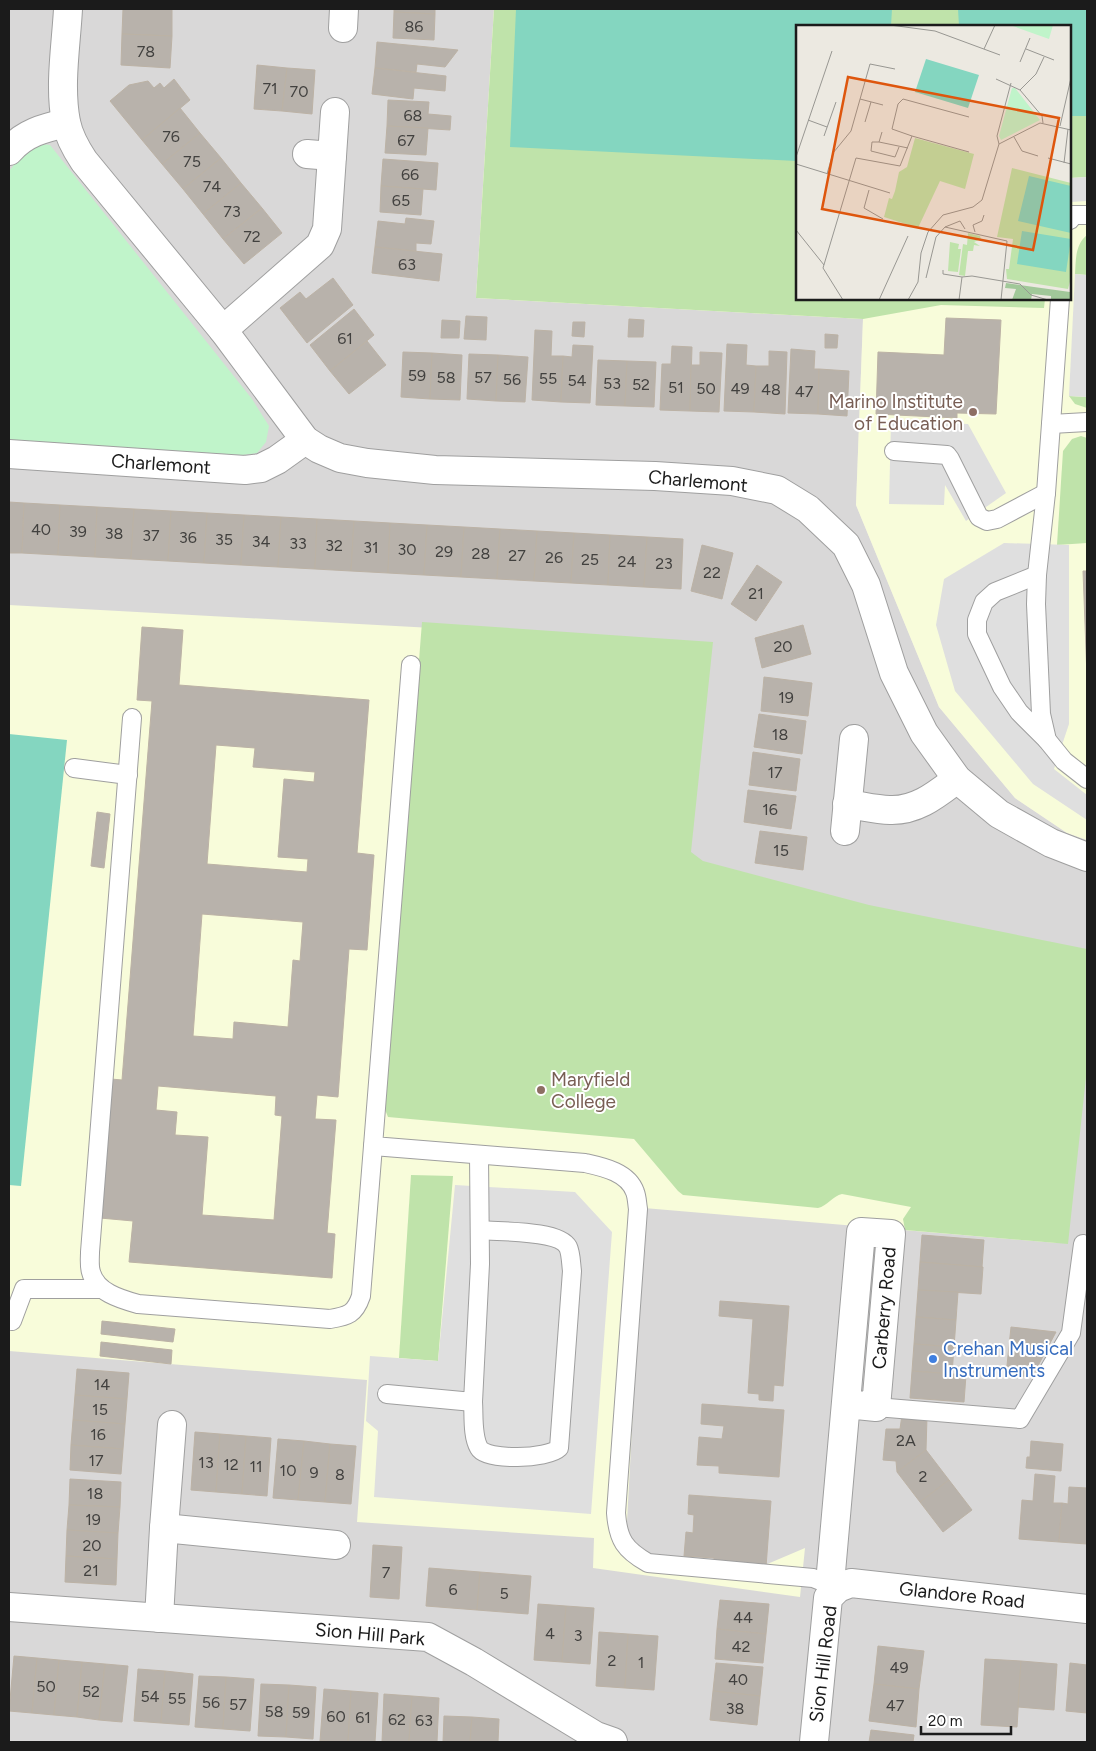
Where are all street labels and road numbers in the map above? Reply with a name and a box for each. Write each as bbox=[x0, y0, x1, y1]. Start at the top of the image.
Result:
street label: Charlemont bbox=[110, 449, 212, 479]
street label: Charlemont bbox=[647, 465, 749, 497]
street label: Carberry Road bbox=[867, 1246, 901, 1370]
street label: Glandore Road bbox=[898, 1577, 1026, 1613]
street label: Sion Hill Road bbox=[804, 1604, 842, 1724]
street label: Sion Hill Park bbox=[314, 1618, 427, 1650]

